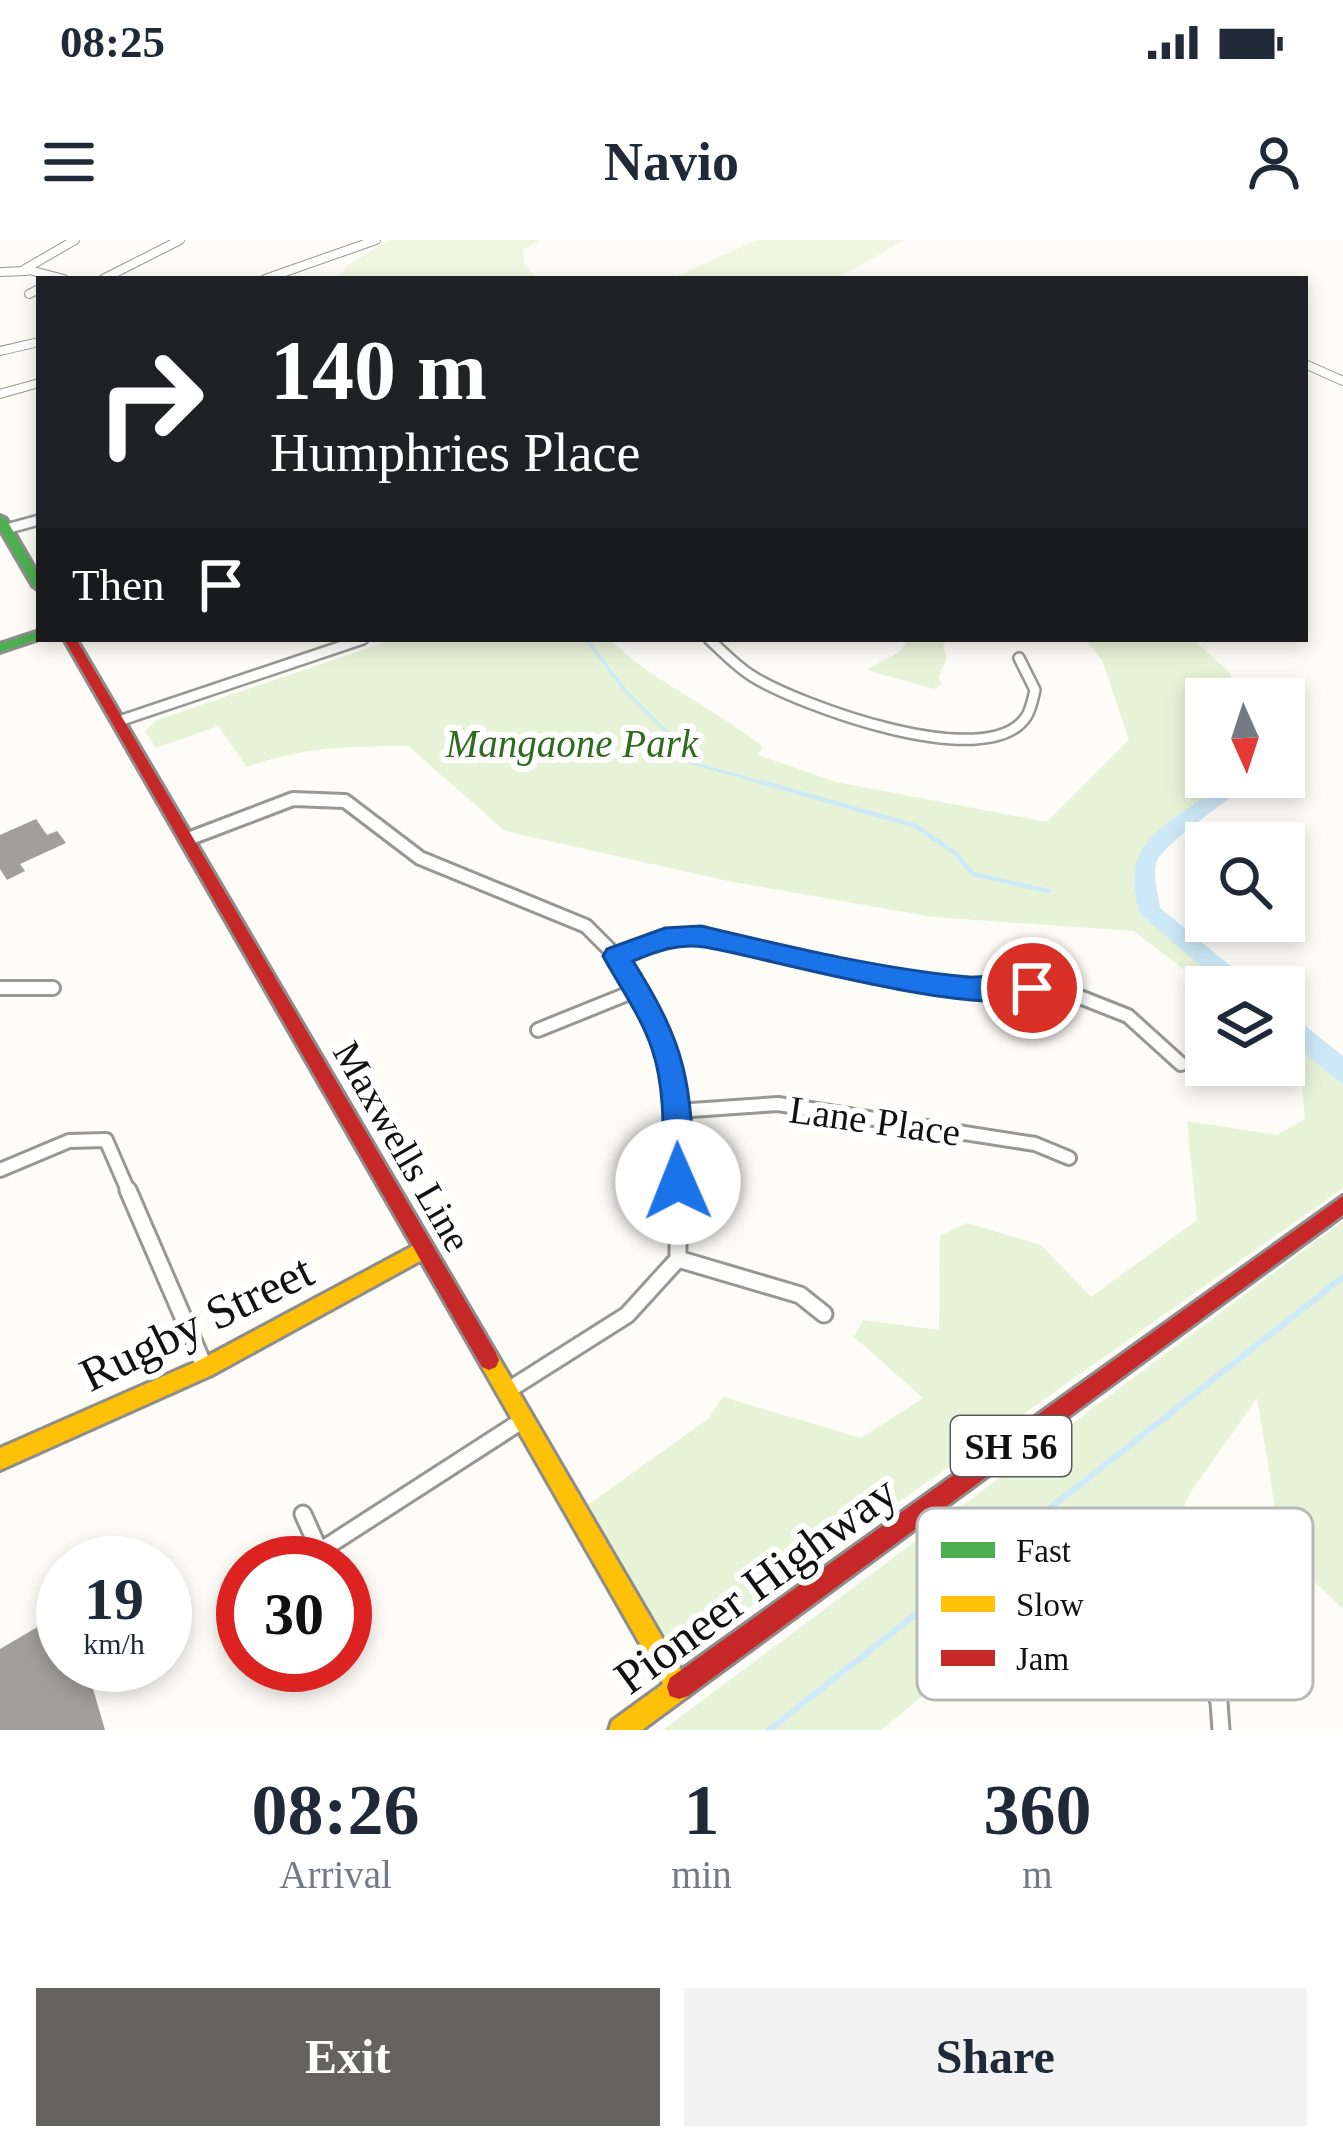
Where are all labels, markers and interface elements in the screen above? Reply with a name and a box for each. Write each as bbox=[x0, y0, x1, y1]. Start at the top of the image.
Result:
text: 08:25 bbox=[60, 17, 165, 67]
icon: menu bbox=[36, 129, 102, 195]
icon: person bbox=[1241, 129, 1307, 195]
text: Navio bbox=[604, 132, 739, 192]
icon: right bbox=[72, 324, 228, 480]
text: 140 m bbox=[270, 324, 487, 417]
text: Humphries Place bbox=[270, 423, 640, 483]
icon: arrive bbox=[188, 552, 254, 618]
text: Then bbox=[72, 560, 164, 610]
north arrow bbox=[1185, 678, 1305, 798]
map controls bbox=[1185, 678, 1305, 1086]
park label: Mangaone Park bbox=[445, 722, 699, 766]
button: search bbox=[1185, 822, 1305, 942]
pin bbox=[981, 937, 1083, 1039]
icon: arrive bbox=[999, 955, 1065, 1021]
button: layers bbox=[1185, 966, 1305, 1086]
street label: Maxwells Line bbox=[325, 1034, 480, 1259]
street label: Lane Place bbox=[787, 1087, 963, 1154]
position arrow bbox=[615, 1119, 741, 1245]
street label: Rugby Street bbox=[71, 1243, 322, 1401]
road number: SH 56 bbox=[951, 1416, 1071, 1476]
street label: Pioneer Highway bbox=[604, 1465, 906, 1704]
legend bbox=[917, 1508, 1313, 1700]
text: Fast bbox=[1016, 1533, 1071, 1569]
speed limit sign: 30 bbox=[216, 1536, 372, 1692]
text: 19 bbox=[84, 1566, 144, 1632]
text: Slow bbox=[1016, 1587, 1084, 1623]
text: km/h bbox=[83, 1627, 145, 1660]
text: Jam bbox=[1016, 1641, 1069, 1677]
text: 08:26 bbox=[252, 1770, 420, 1850]
text: 1 bbox=[683, 1770, 719, 1850]
text: 360 bbox=[983, 1770, 1091, 1850]
text: Arrival bbox=[279, 1853, 392, 1896]
text: min bbox=[671, 1853, 732, 1896]
text: m bbox=[1022, 1853, 1053, 1896]
button: Exit bbox=[36, 1988, 660, 2126]
button: Share bbox=[684, 1988, 1307, 2126]

